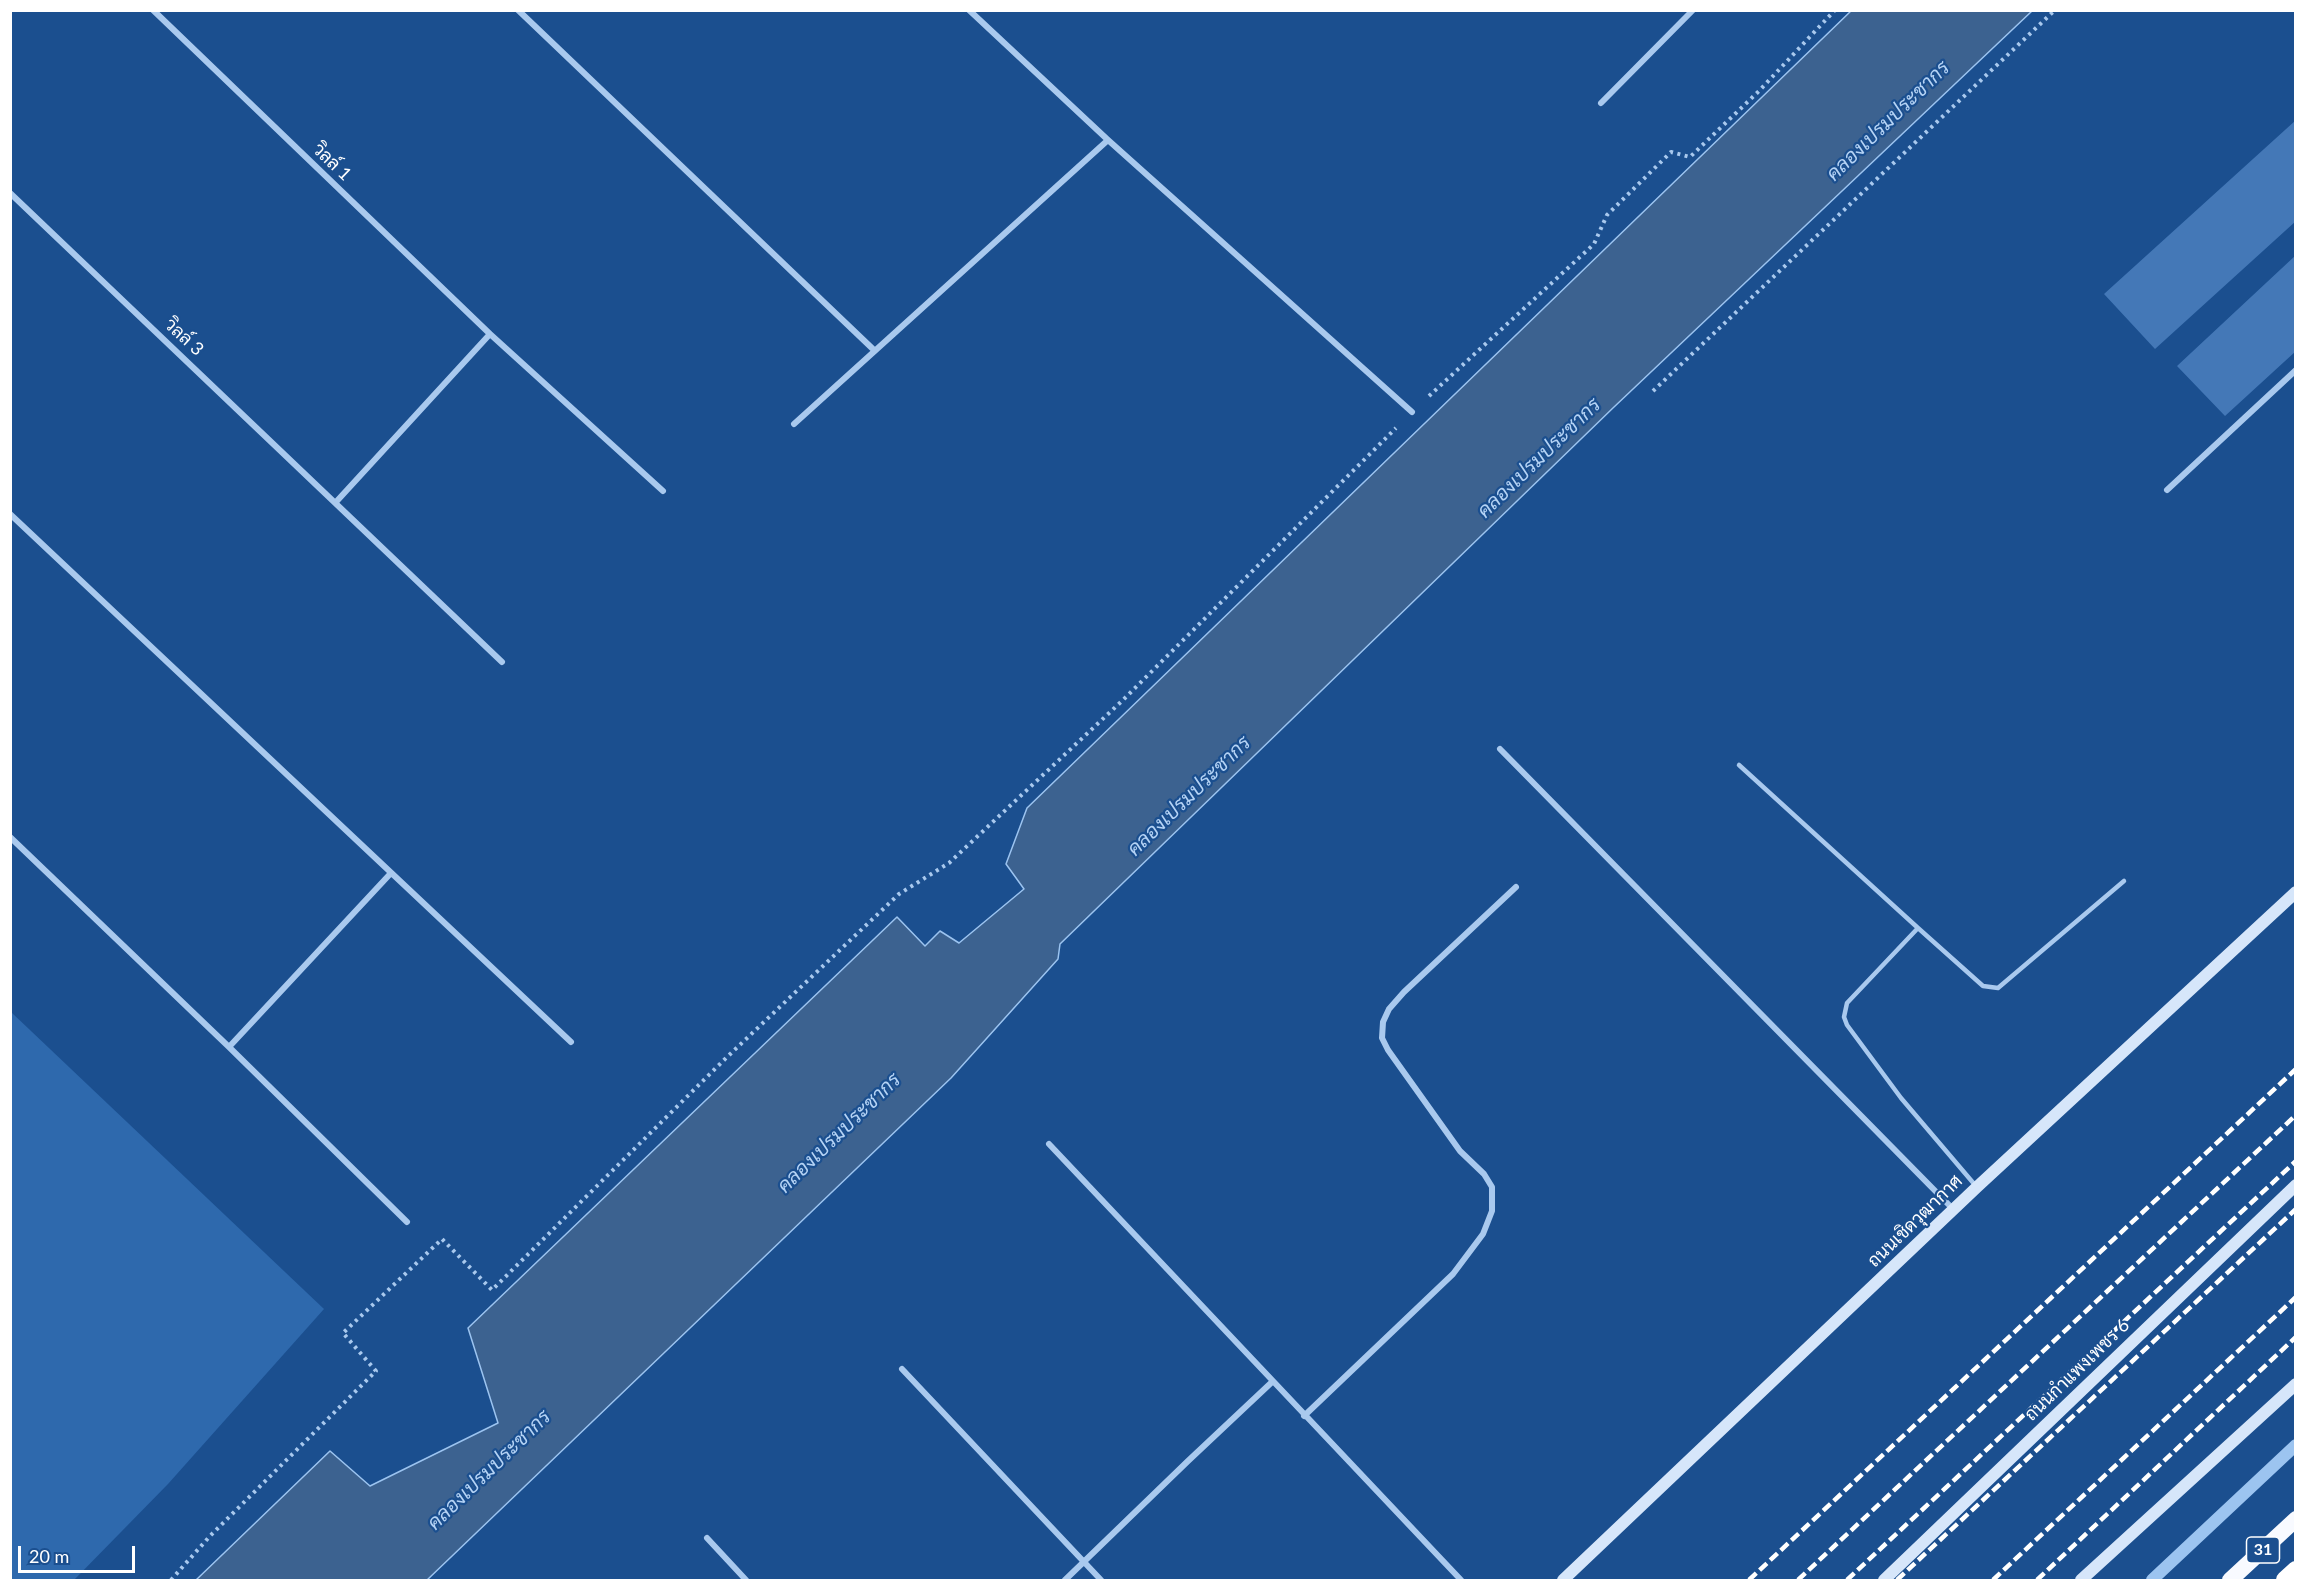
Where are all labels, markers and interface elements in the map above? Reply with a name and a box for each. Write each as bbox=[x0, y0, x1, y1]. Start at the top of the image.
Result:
water label: คลองเปรมประชากร bbox=[1821, 56, 1955, 186]
street label: วิลล์ 1 bbox=[308, 139, 356, 185]
street label: วิลล์ 3 bbox=[160, 314, 208, 360]
water label: คลองเปรมประชากร bbox=[1472, 393, 1606, 523]
water label: คลองเปรมประชากร bbox=[1122, 731, 1256, 861]
water label: คลองเปรมประชากร bbox=[772, 1068, 906, 1198]
street label: ถนนเชิดวุฒากาศ bbox=[1863, 1170, 1967, 1272]
street label: ถนนกำแพงเพชร 6 bbox=[2020, 1315, 2134, 1425]
water label: คลองเปรมประชากร bbox=[422, 1405, 556, 1535]
scale bar bbox=[21, 1534, 138, 1572]
road number: 31 bbox=[2246, 1537, 2280, 1563]
text: 20 m bbox=[29, 1545, 69, 1567]

